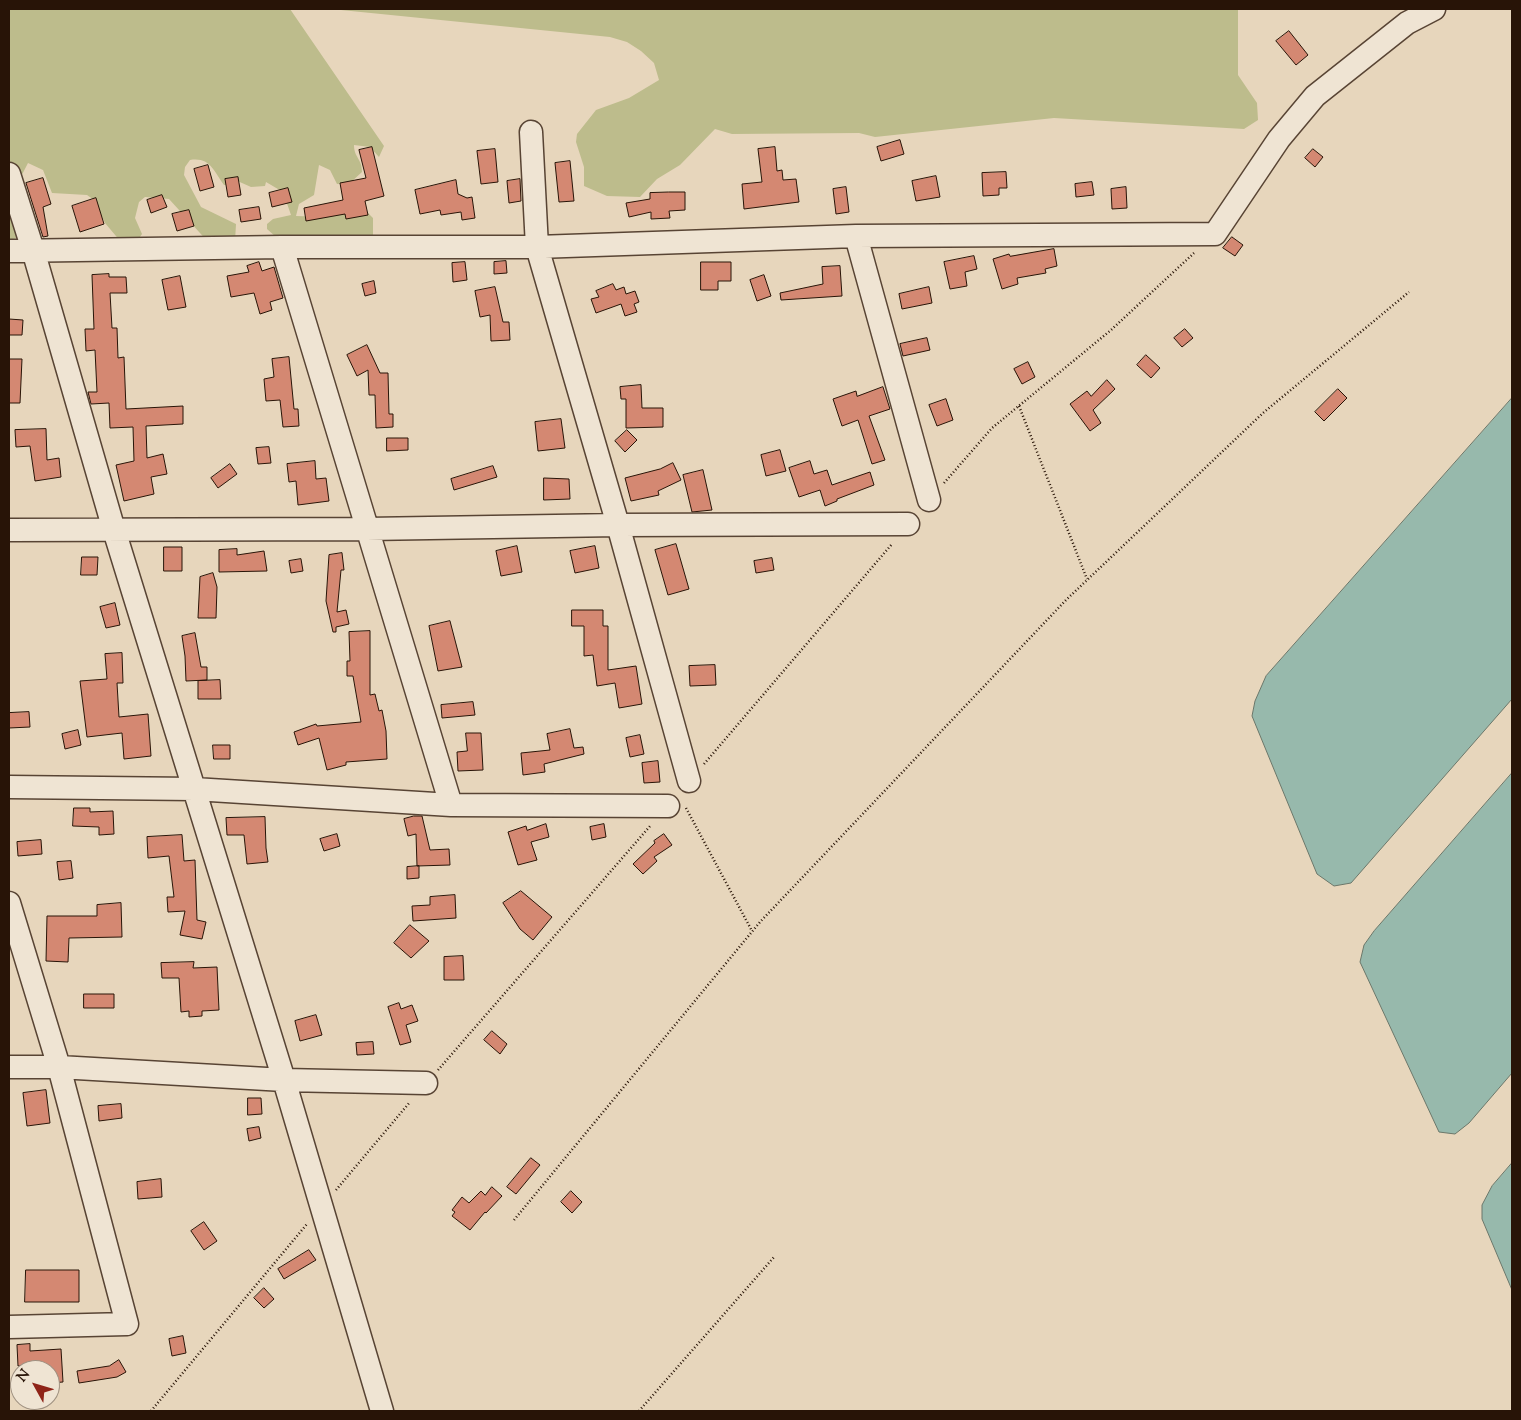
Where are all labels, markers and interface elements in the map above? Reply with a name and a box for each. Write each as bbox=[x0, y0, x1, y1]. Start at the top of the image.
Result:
north arrow bbox=[10, 1360, 60, 1410]
text: N bbox=[13, 1366, 35, 1387]

